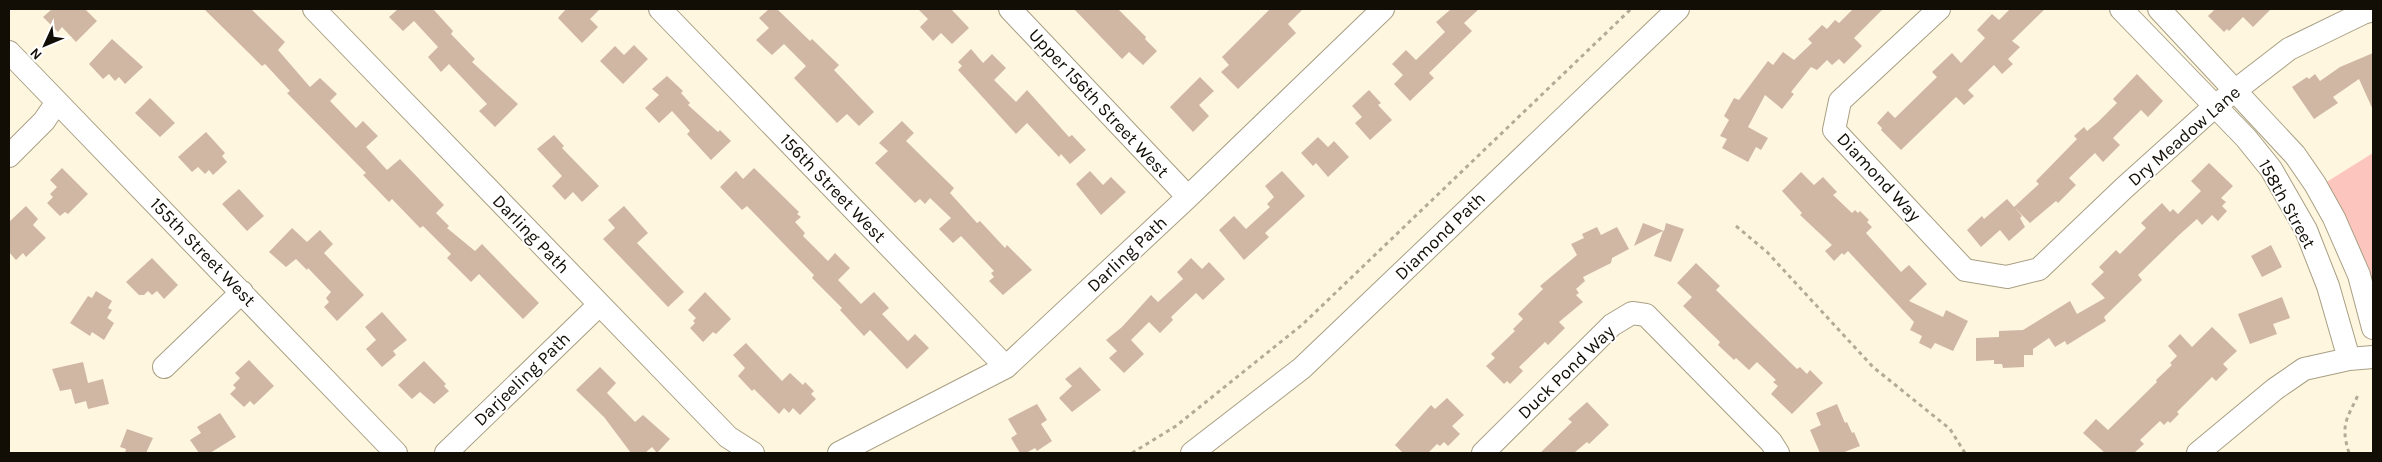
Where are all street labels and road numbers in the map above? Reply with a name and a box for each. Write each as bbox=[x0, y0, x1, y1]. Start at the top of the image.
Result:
street label: Upper 156th Street West bbox=[1024, 24, 1174, 182]
street label: Dry Meadow Lane bbox=[2123, 81, 2245, 191]
street label: Diamond Way bbox=[1832, 128, 1926, 226]
street label: 156th Street West bbox=[775, 129, 891, 247]
street label: 158th Street bbox=[2254, 156, 2321, 253]
street label: Diamond Path bbox=[1390, 187, 1490, 285]
street label: Darling Path bbox=[488, 190, 574, 278]
street label: 155th Street West bbox=[145, 193, 261, 311]
street label: Darling Path bbox=[1082, 211, 1172, 297]
street label: Duck Pond Way bbox=[1513, 320, 1619, 424]
street label: Darjeeling Path bbox=[469, 327, 575, 431]

